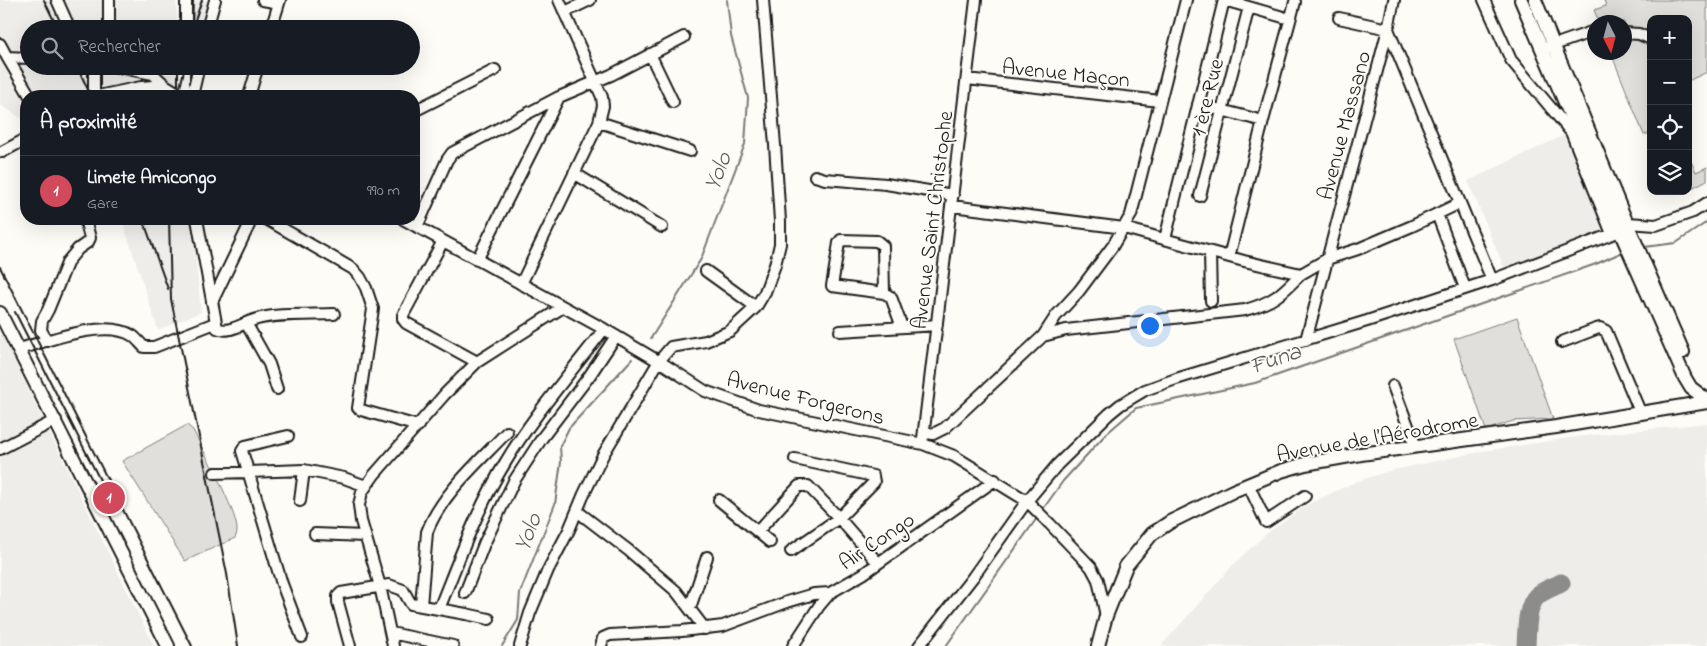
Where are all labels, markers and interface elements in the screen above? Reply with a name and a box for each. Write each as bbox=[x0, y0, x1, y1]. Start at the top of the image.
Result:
north arrow bbox=[1587, 15, 1632, 60]
map controls bbox=[1647, 15, 1692, 195]
button: + bbox=[1647, 15, 1692, 60]
search box bbox=[20, 20, 420, 75]
icon: search bbox=[38, 34, 66, 62]
text: Rechercher bbox=[78, 34, 161, 61]
street label: Avenue Massano bbox=[1311, 48, 1381, 204]
street label: Avenue Maçon bbox=[1000, 52, 1131, 98]
street label: 1 ère Rue bbox=[1184, 55, 1234, 140]
button: − bbox=[1647, 60, 1692, 105]
button: locate bbox=[1647, 105, 1692, 150]
text: À proximité bbox=[40, 108, 137, 138]
street label: Avenue Saint Christophe bbox=[905, 109, 963, 331]
water label: Yolo bbox=[696, 146, 743, 196]
button: layers bbox=[1647, 150, 1692, 195]
text: Limete Amicongo bbox=[87, 165, 216, 192]
text: 1 bbox=[53, 179, 59, 203]
text: 990 m bbox=[367, 179, 400, 203]
text: Gare bbox=[87, 192, 118, 216]
your location bbox=[1137, 313, 1163, 339]
water label: Funa bbox=[1245, 335, 1307, 385]
street label: Avenue Forgerons bbox=[723, 365, 888, 436]
street label: Avenue de l’Aérodrome bbox=[1274, 405, 1481, 472]
pin: 1 bbox=[93, 479, 125, 517]
street label: Air Congo bbox=[833, 505, 923, 580]
water label: Yolo bbox=[506, 507, 553, 557]

